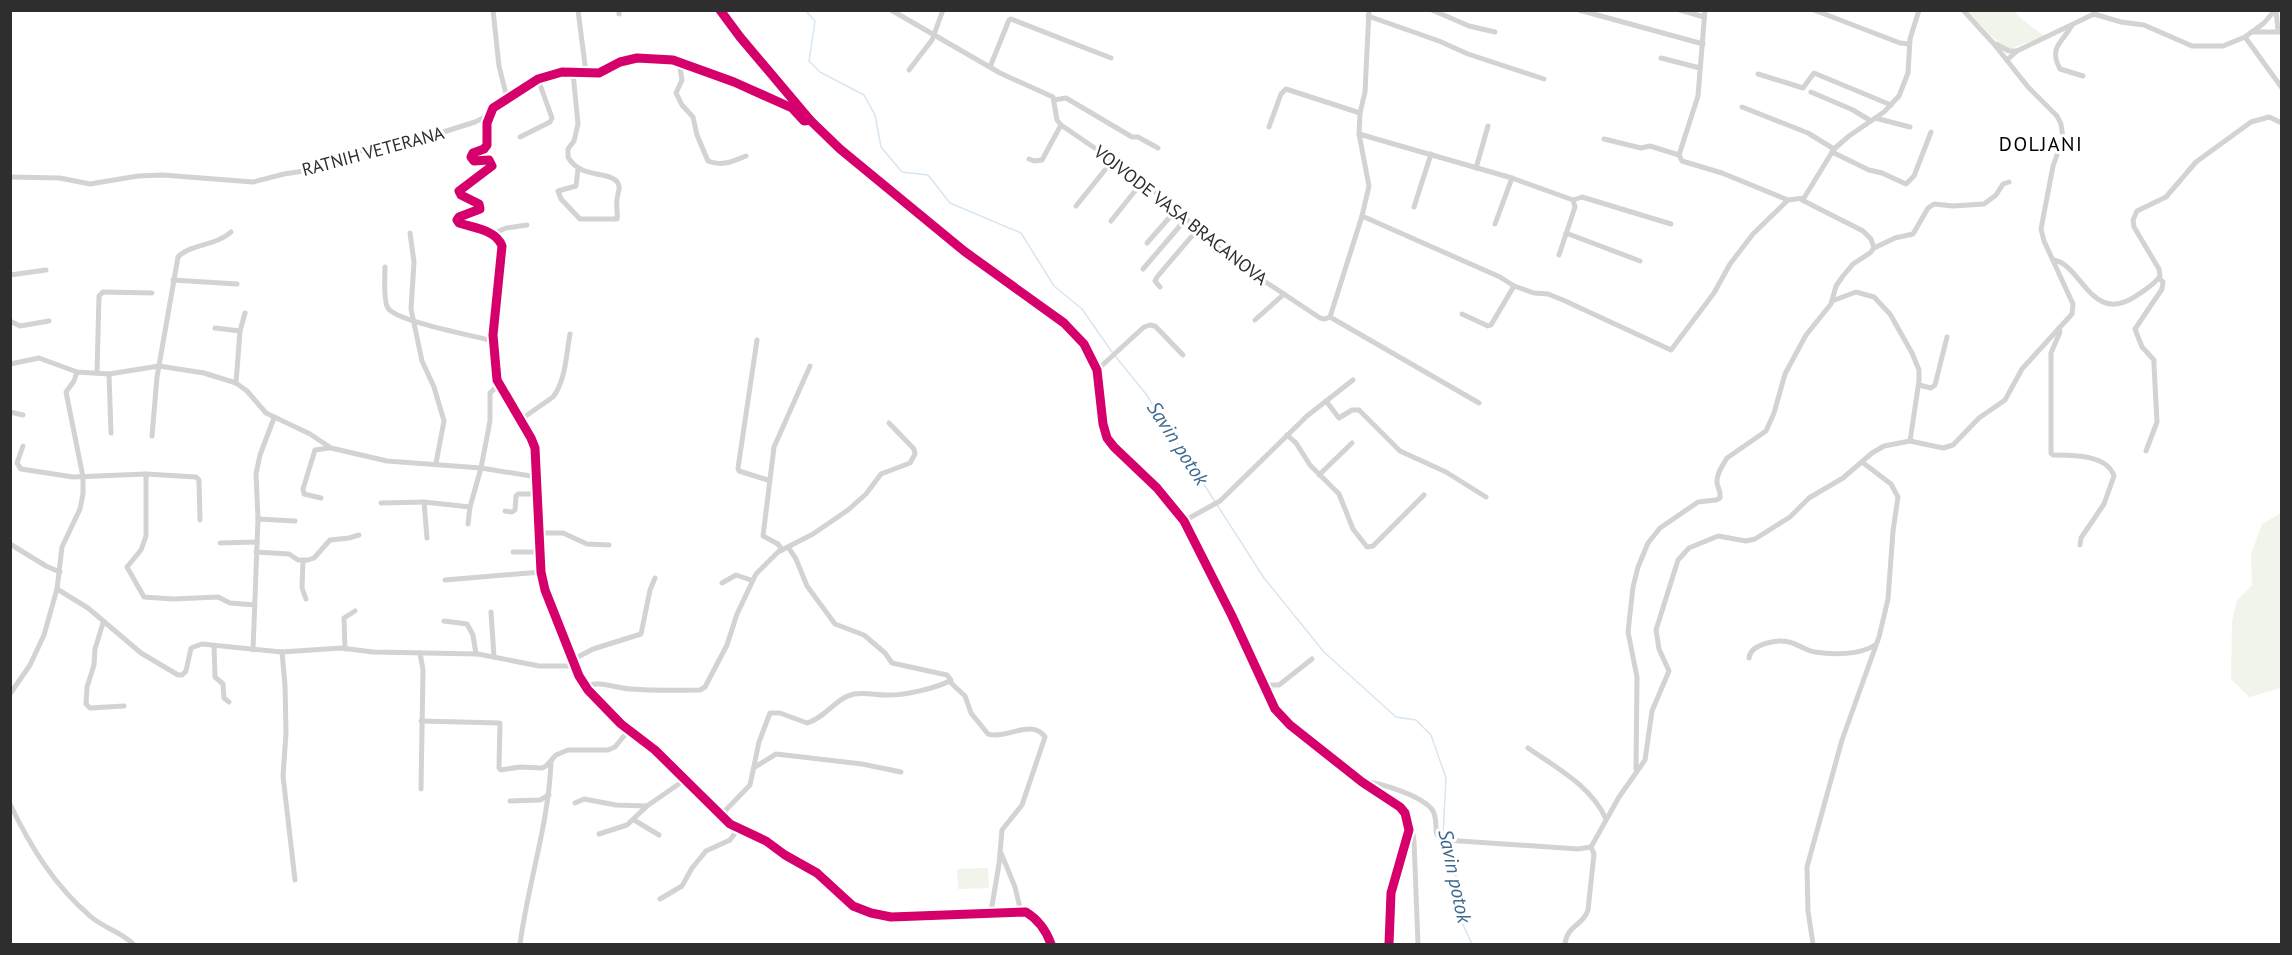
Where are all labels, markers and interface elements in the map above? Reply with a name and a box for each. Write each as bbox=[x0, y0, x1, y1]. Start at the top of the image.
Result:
street label: RATNIH VETERANA bbox=[299, 121, 447, 181]
district label: DOLJANI bbox=[1999, 131, 2083, 157]
street label: VOJVODE VASA BRACANOVA bbox=[1089, 139, 1273, 290]
water label: Savin potok bbox=[1141, 396, 1215, 491]
water label: Savin potok bbox=[1432, 827, 1478, 926]

